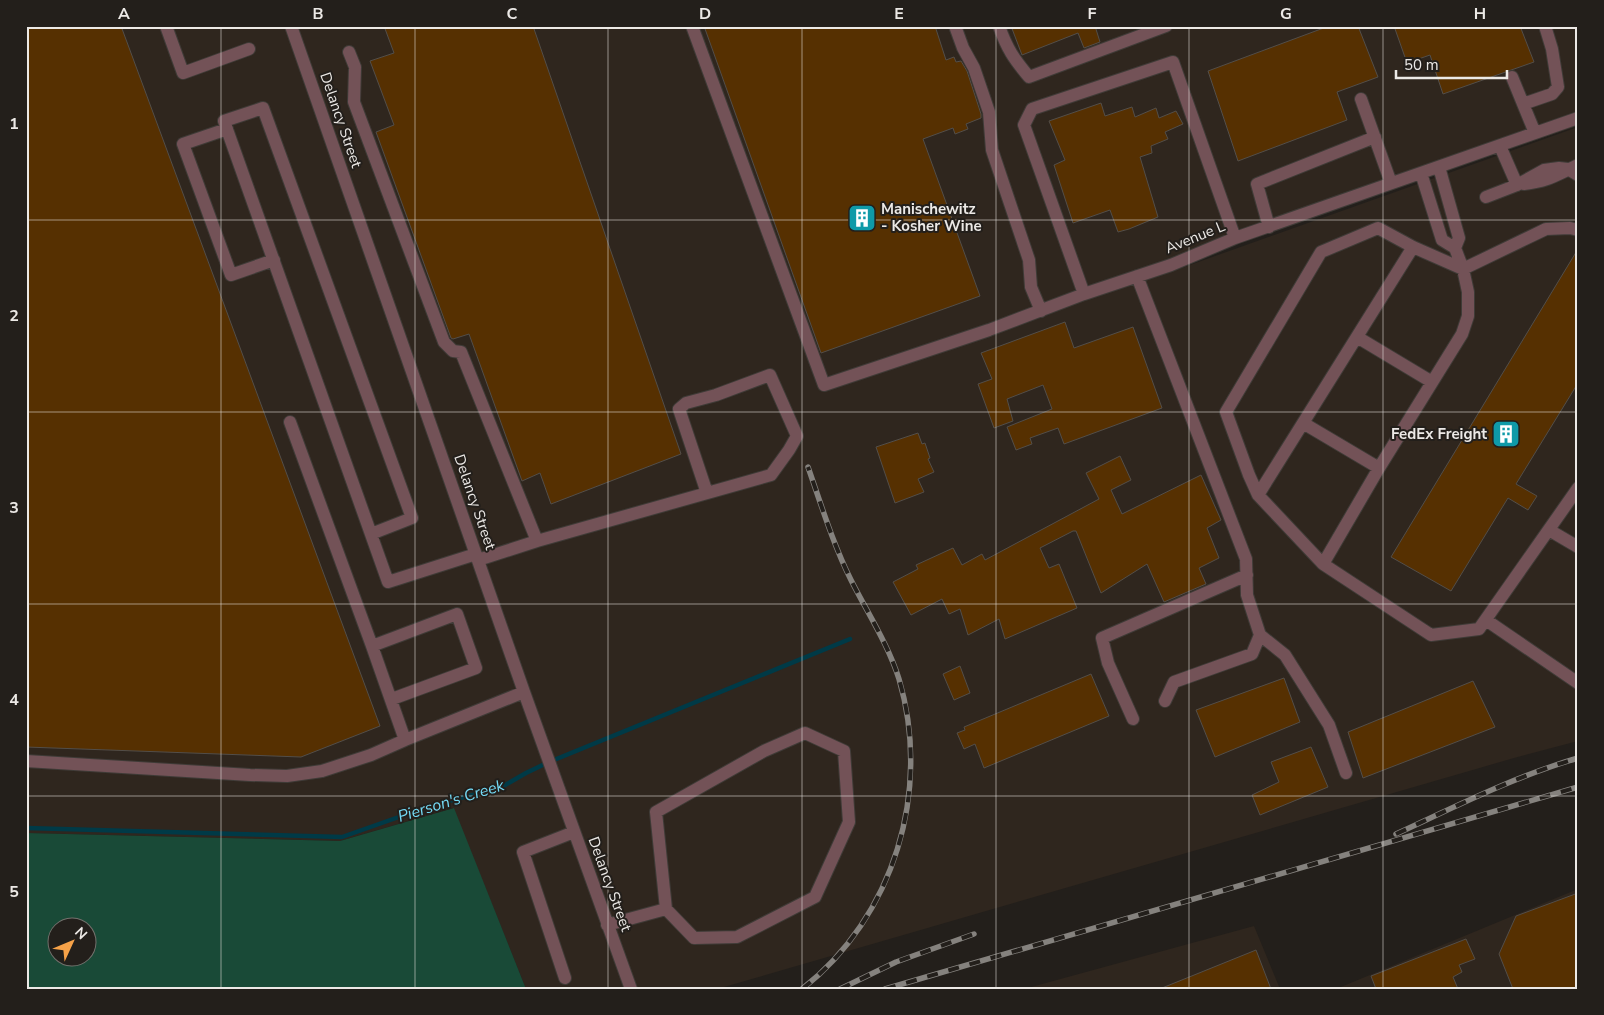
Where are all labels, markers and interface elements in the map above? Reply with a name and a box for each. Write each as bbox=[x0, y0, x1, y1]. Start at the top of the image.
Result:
text: A bbox=[118, 3, 130, 25]
text: B bbox=[312, 3, 324, 25]
text: C bbox=[507, 3, 518, 25]
text: D bbox=[699, 3, 711, 25]
text: E bbox=[894, 3, 904, 25]
text: F bbox=[1088, 3, 1097, 25]
text: G bbox=[1280, 3, 1292, 25]
text: H bbox=[1474, 3, 1486, 25]
scale bar bbox=[1396, 48, 1508, 80]
text: 50 m bbox=[1404, 55, 1439, 75]
street label: Delancy Street bbox=[315, 70, 367, 171]
text: 1 bbox=[9, 113, 19, 135]
place label: Manischewitz - Kosher Wine bbox=[881, 199, 982, 236]
building icon: Manischewitz - Kosher Wine bbox=[847, 203, 877, 233]
street label: Avenue L bbox=[1162, 216, 1228, 258]
text: 2 bbox=[9, 305, 19, 327]
building icon: FedEx Freight bbox=[1491, 419, 1521, 449]
place label: FedEx Freight bbox=[1391, 424, 1487, 444]
street label: Delancy Street bbox=[449, 452, 501, 553]
text: 3 bbox=[9, 497, 19, 519]
text: 4 bbox=[9, 689, 19, 711]
water label: Pierson's Creek bbox=[395, 774, 508, 828]
street label: Delancy Street bbox=[584, 834, 637, 935]
text: 5 bbox=[9, 881, 19, 903]
north arrow bbox=[48, 918, 98, 968]
text: N bbox=[71, 923, 91, 944]

